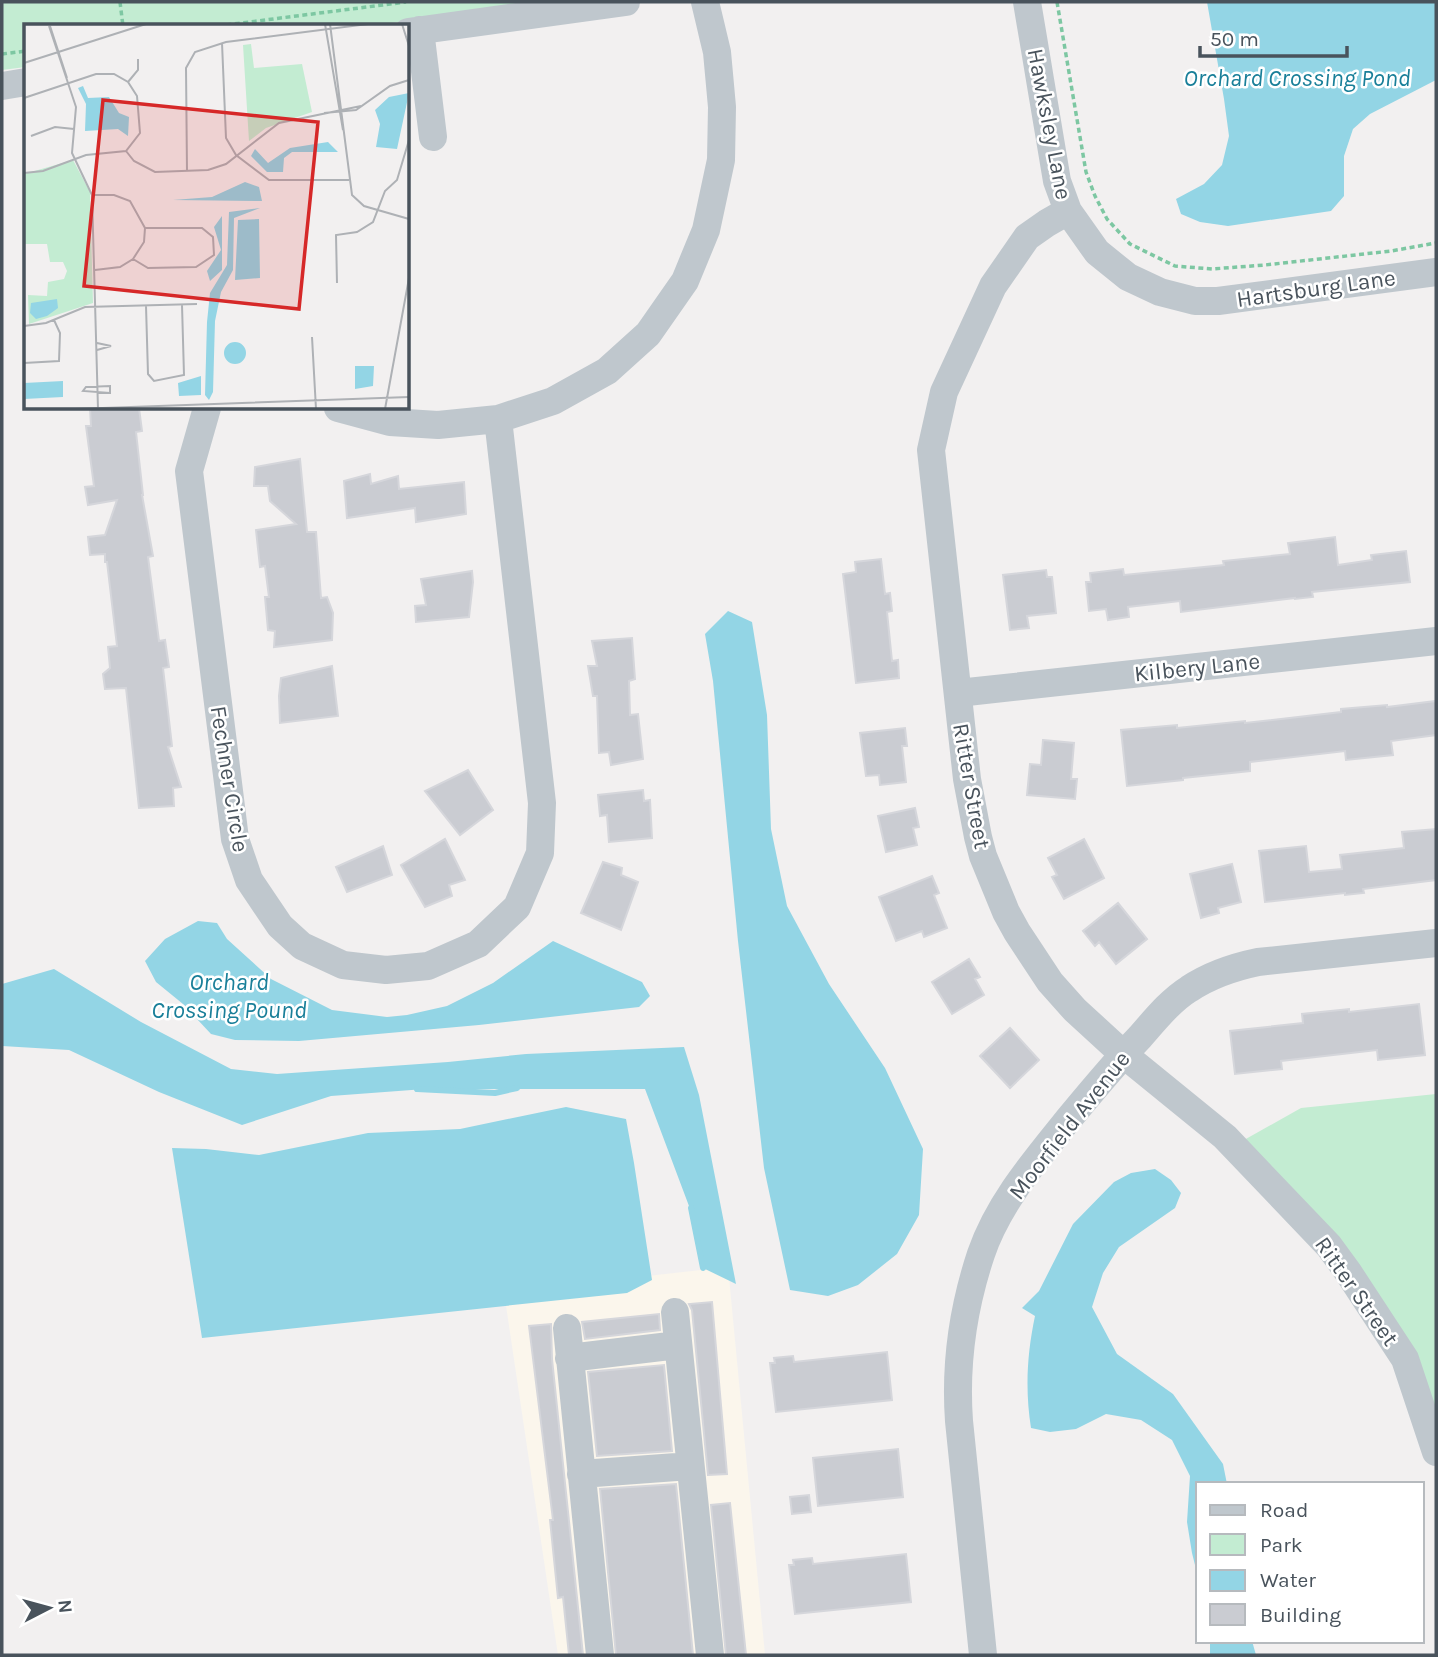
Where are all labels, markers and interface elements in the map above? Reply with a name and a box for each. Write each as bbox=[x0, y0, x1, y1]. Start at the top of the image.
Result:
scale bar bbox=[1200, 14, 1347, 58]
inset map bbox=[24, 24, 410, 410]
text: 50 m bbox=[1210, 27, 1259, 51]
street label: Hawksley Lane bbox=[1022, 46, 1077, 202]
water label: Orchard Crossing Pond bbox=[1183, 64, 1411, 92]
street label: Hartsburg Lane bbox=[1235, 264, 1397, 313]
street label: Kilbery Lane bbox=[1133, 647, 1261, 688]
street label: Fechner Circle bbox=[205, 704, 254, 854]
street label: Ritter Street bbox=[947, 721, 996, 851]
water label: Orchard Crossing Pound bbox=[151, 968, 307, 1024]
street label: Moorfield Avenue bbox=[1003, 1046, 1136, 1205]
street label: Ritter Street bbox=[1309, 1232, 1404, 1351]
legend bbox=[1196, 1482, 1424, 1643]
text: Road bbox=[1260, 1498, 1308, 1522]
text: Park bbox=[1260, 1533, 1303, 1557]
text: Water bbox=[1260, 1568, 1316, 1592]
north arrow bbox=[14, 1573, 84, 1643]
text: N bbox=[53, 1598, 77, 1614]
text: Building bbox=[1260, 1603, 1341, 1627]

